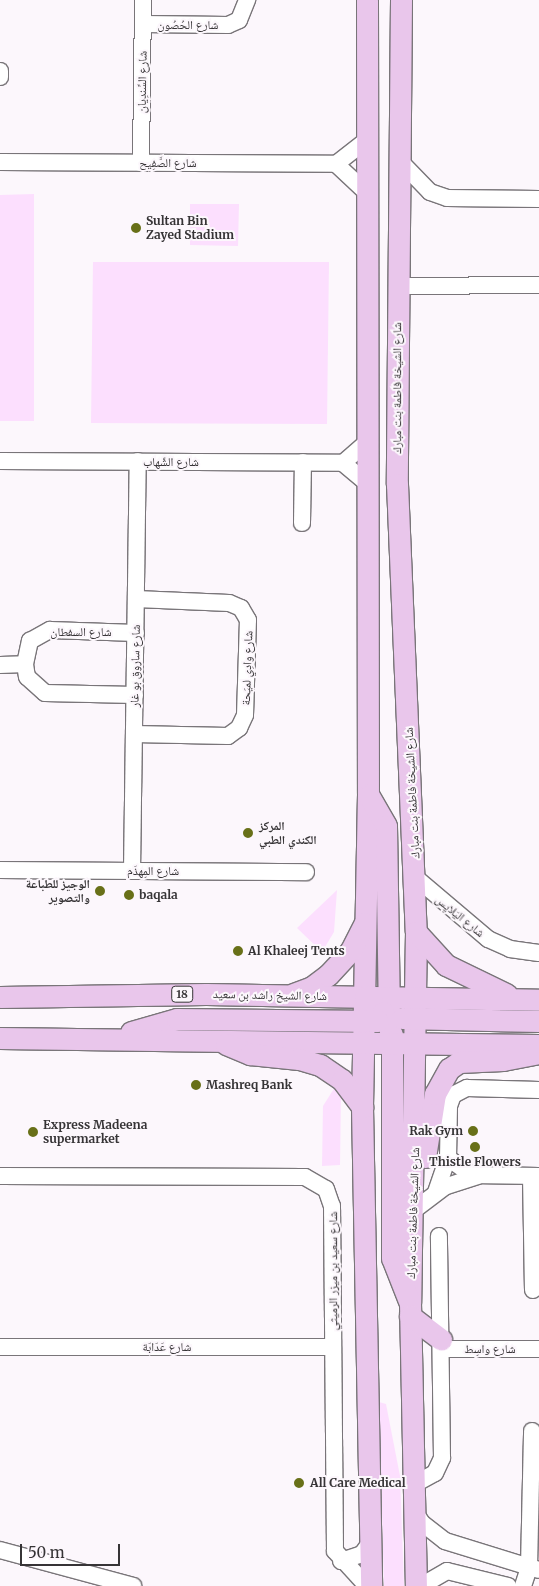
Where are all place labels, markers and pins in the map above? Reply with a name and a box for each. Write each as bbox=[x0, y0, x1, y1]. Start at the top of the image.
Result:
place label: Sultan Bin Zayed Stadium bbox=[146, 214, 234, 242]
marker: Sultan Bin Zayed Stadium bbox=[130, 222, 142, 234]
place label: المركز الكندي الطبي bbox=[259, 819, 317, 847]
marker: المركز الكندي الطبي bbox=[241, 826, 255, 840]
place label: الوجيز للطباعة والتصوير bbox=[26, 877, 90, 905]
marker: الوجيز للطباعة والتصوير bbox=[94, 885, 106, 897]
place label: baqala bbox=[139, 888, 178, 902]
marker: baqala bbox=[123, 889, 135, 901]
place label: Al Khaleej Tents bbox=[248, 944, 345, 958]
marker: Al Khaleej Tents bbox=[232, 945, 244, 957]
place label: Mashreq Bank bbox=[206, 1078, 292, 1092]
marker: Mashreq Bank bbox=[190, 1079, 202, 1091]
place label: Express Madeena supermarket bbox=[43, 1118, 147, 1146]
place label: Rak Gym bbox=[409, 1124, 463, 1138]
marker: Rak Gym bbox=[467, 1125, 479, 1137]
marker: Express Madeena supermarket bbox=[27, 1126, 39, 1138]
marker: Thistle Flowers bbox=[469, 1141, 481, 1153]
place label: Thistle Flowers bbox=[429, 1155, 521, 1169]
marker: All Care Medical bbox=[292, 1476, 306, 1490]
place label: All Care Medical bbox=[310, 1476, 406, 1490]

